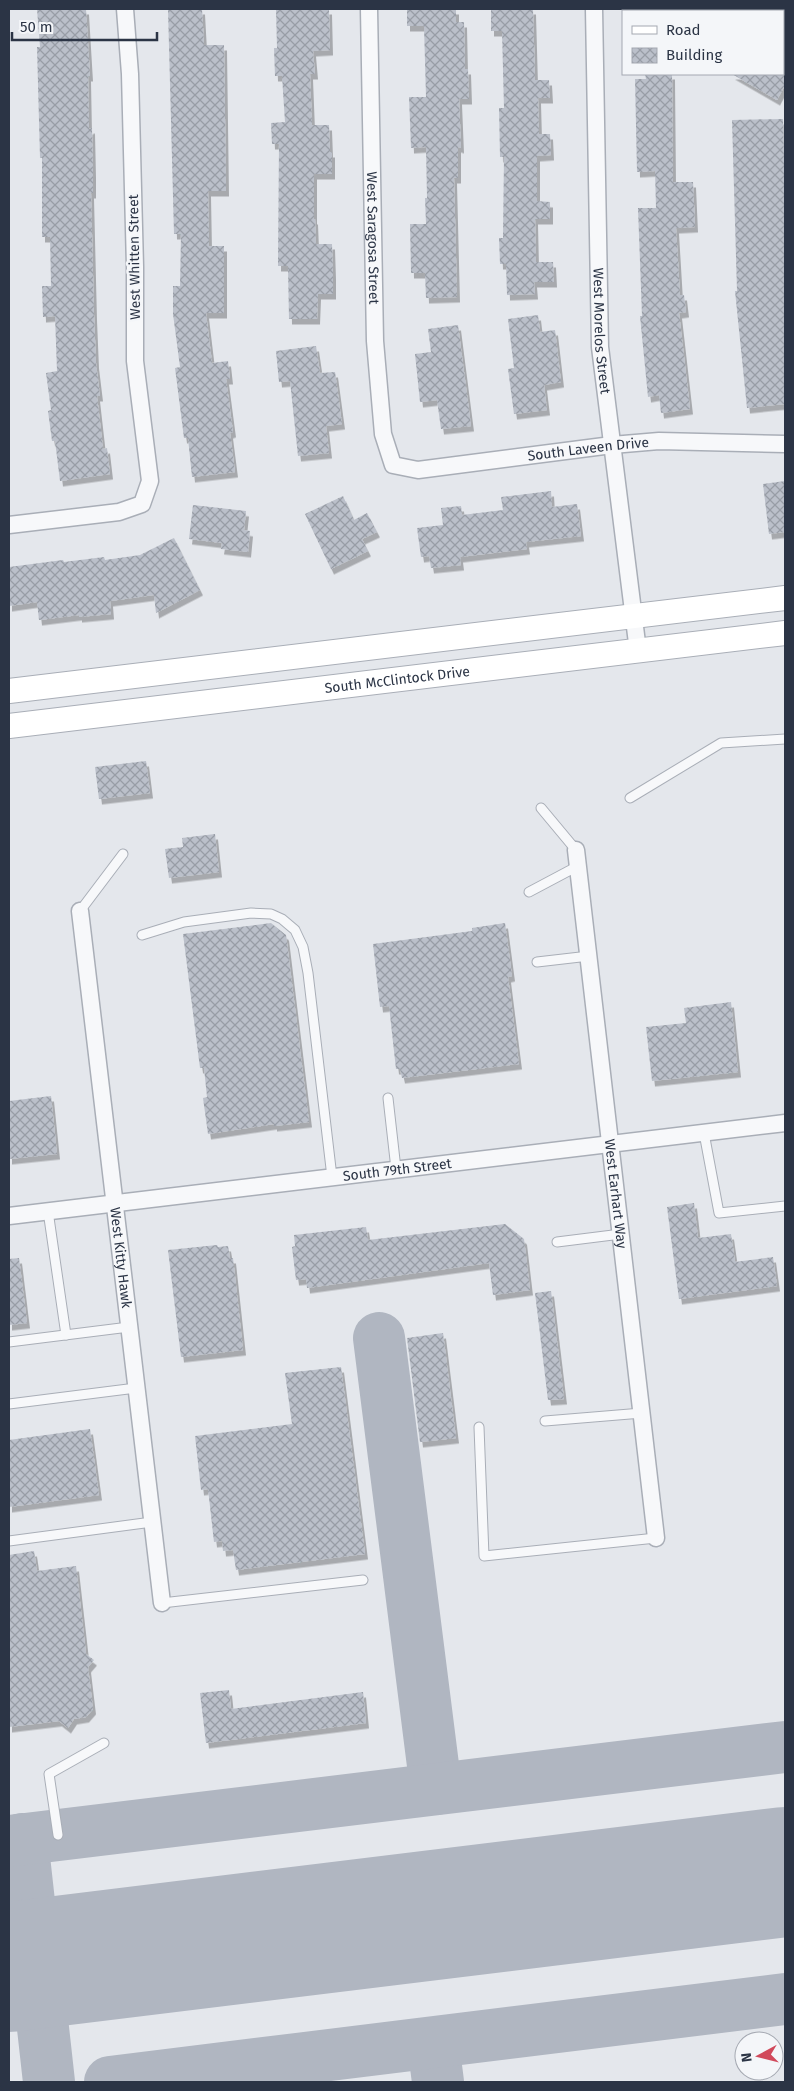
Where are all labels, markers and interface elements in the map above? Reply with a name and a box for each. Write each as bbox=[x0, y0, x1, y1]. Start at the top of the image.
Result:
scale bar bbox=[12, 10, 158, 42]
legend bbox=[622, 10, 784, 75]
text: 50 m bbox=[20, 18, 53, 36]
text: Road bbox=[666, 21, 701, 39]
text: Building bbox=[666, 46, 722, 64]
street label: West Saragosa Street bbox=[363, 171, 382, 306]
street label: West Whitten Street bbox=[125, 193, 144, 320]
street label: West Morelos Street bbox=[590, 267, 614, 396]
street label: South Laveen Drive bbox=[527, 434, 650, 465]
street label: South McClintock Drive bbox=[324, 663, 471, 697]
street label: West Earhart Way bbox=[601, 1138, 630, 1250]
street label: South 79th Street bbox=[342, 1155, 454, 1185]
street label: West Kitty Hawk bbox=[106, 1206, 135, 1310]
north arrow bbox=[734, 2031, 784, 2081]
text: N bbox=[738, 2052, 756, 2063]

